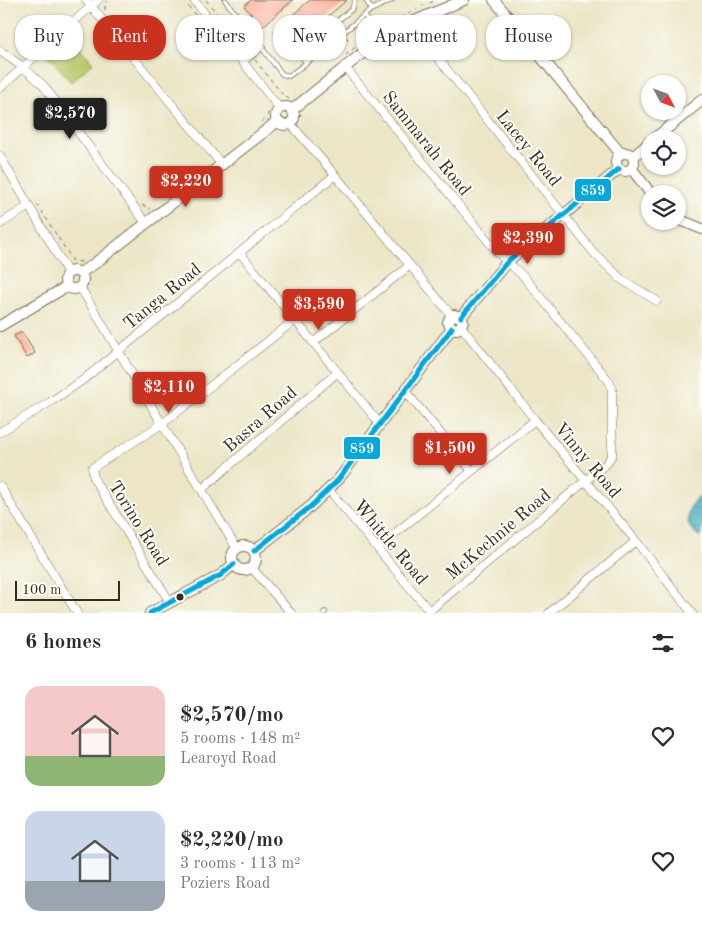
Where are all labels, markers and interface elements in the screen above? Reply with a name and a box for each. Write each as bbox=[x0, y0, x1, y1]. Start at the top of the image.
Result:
chip: Buy bbox=[15, 15, 83, 60]
chip: Rent bbox=[93, 15, 166, 60]
chip: Filters bbox=[176, 15, 263, 60]
chip: New bbox=[273, 15, 346, 60]
chip: Apartment bbox=[356, 15, 476, 60]
chip: House bbox=[486, 15, 571, 60]
north arrow bbox=[641, 75, 686, 120]
map controls bbox=[641, 75, 686, 230]
street label: Sammarah Road bbox=[379, 88, 474, 199]
pin: $2,570 bbox=[29, 98, 111, 140]
text: $2,570 bbox=[45, 106, 95, 122]
street label: Lacey Road bbox=[492, 107, 564, 190]
button: locate bbox=[641, 130, 686, 175]
pin: $2,220 bbox=[145, 166, 227, 208]
text: $2,220 bbox=[161, 174, 211, 190]
line badge: 859 bbox=[574, 178, 612, 202]
text: 859 bbox=[581, 184, 605, 198]
button: layers bbox=[641, 185, 686, 230]
pin: $2,390 bbox=[487, 222, 569, 265]
text: $2,390 bbox=[503, 231, 553, 247]
street label: Tanga Road bbox=[120, 260, 205, 333]
pin: $3,590 bbox=[278, 288, 360, 331]
text: $3,590 bbox=[294, 297, 344, 313]
pin: $2,110 bbox=[128, 372, 210, 414]
text: $2,110 bbox=[144, 380, 194, 396]
street label: Basra Road bbox=[221, 383, 301, 456]
street label: Vinny Road bbox=[551, 420, 624, 502]
pin: $1,500 bbox=[409, 432, 491, 475]
line badge: 859 bbox=[343, 436, 381, 460]
text: $1,500 bbox=[425, 441, 475, 457]
text: 859 bbox=[350, 442, 374, 456]
street label: Torino Road bbox=[105, 478, 171, 569]
street label: McKechnie Road bbox=[443, 486, 554, 584]
street label: Whittle Road bbox=[350, 497, 431, 589]
scale bar bbox=[15, 578, 120, 601]
text: 100 m bbox=[22, 583, 61, 597]
unlabelled marker bbox=[175, 592, 185, 602]
icon: filters bbox=[649, 629, 677, 657]
text: 6 homes bbox=[25, 632, 101, 653]
text: $2,570/mo bbox=[180, 705, 284, 726]
icon: home bbox=[65, 706, 125, 766]
icon: heart bbox=[649, 722, 677, 750]
text: 5 rooms · 148 m² bbox=[180, 731, 300, 747]
text: Learoyd Road bbox=[180, 751, 277, 767]
text: $2,220/mo bbox=[180, 830, 284, 851]
icon: home bbox=[65, 831, 125, 891]
icon: heart bbox=[649, 847, 677, 875]
text: 3 rooms · 113 m² bbox=[180, 856, 300, 872]
text: Poziers Road bbox=[180, 876, 270, 892]

